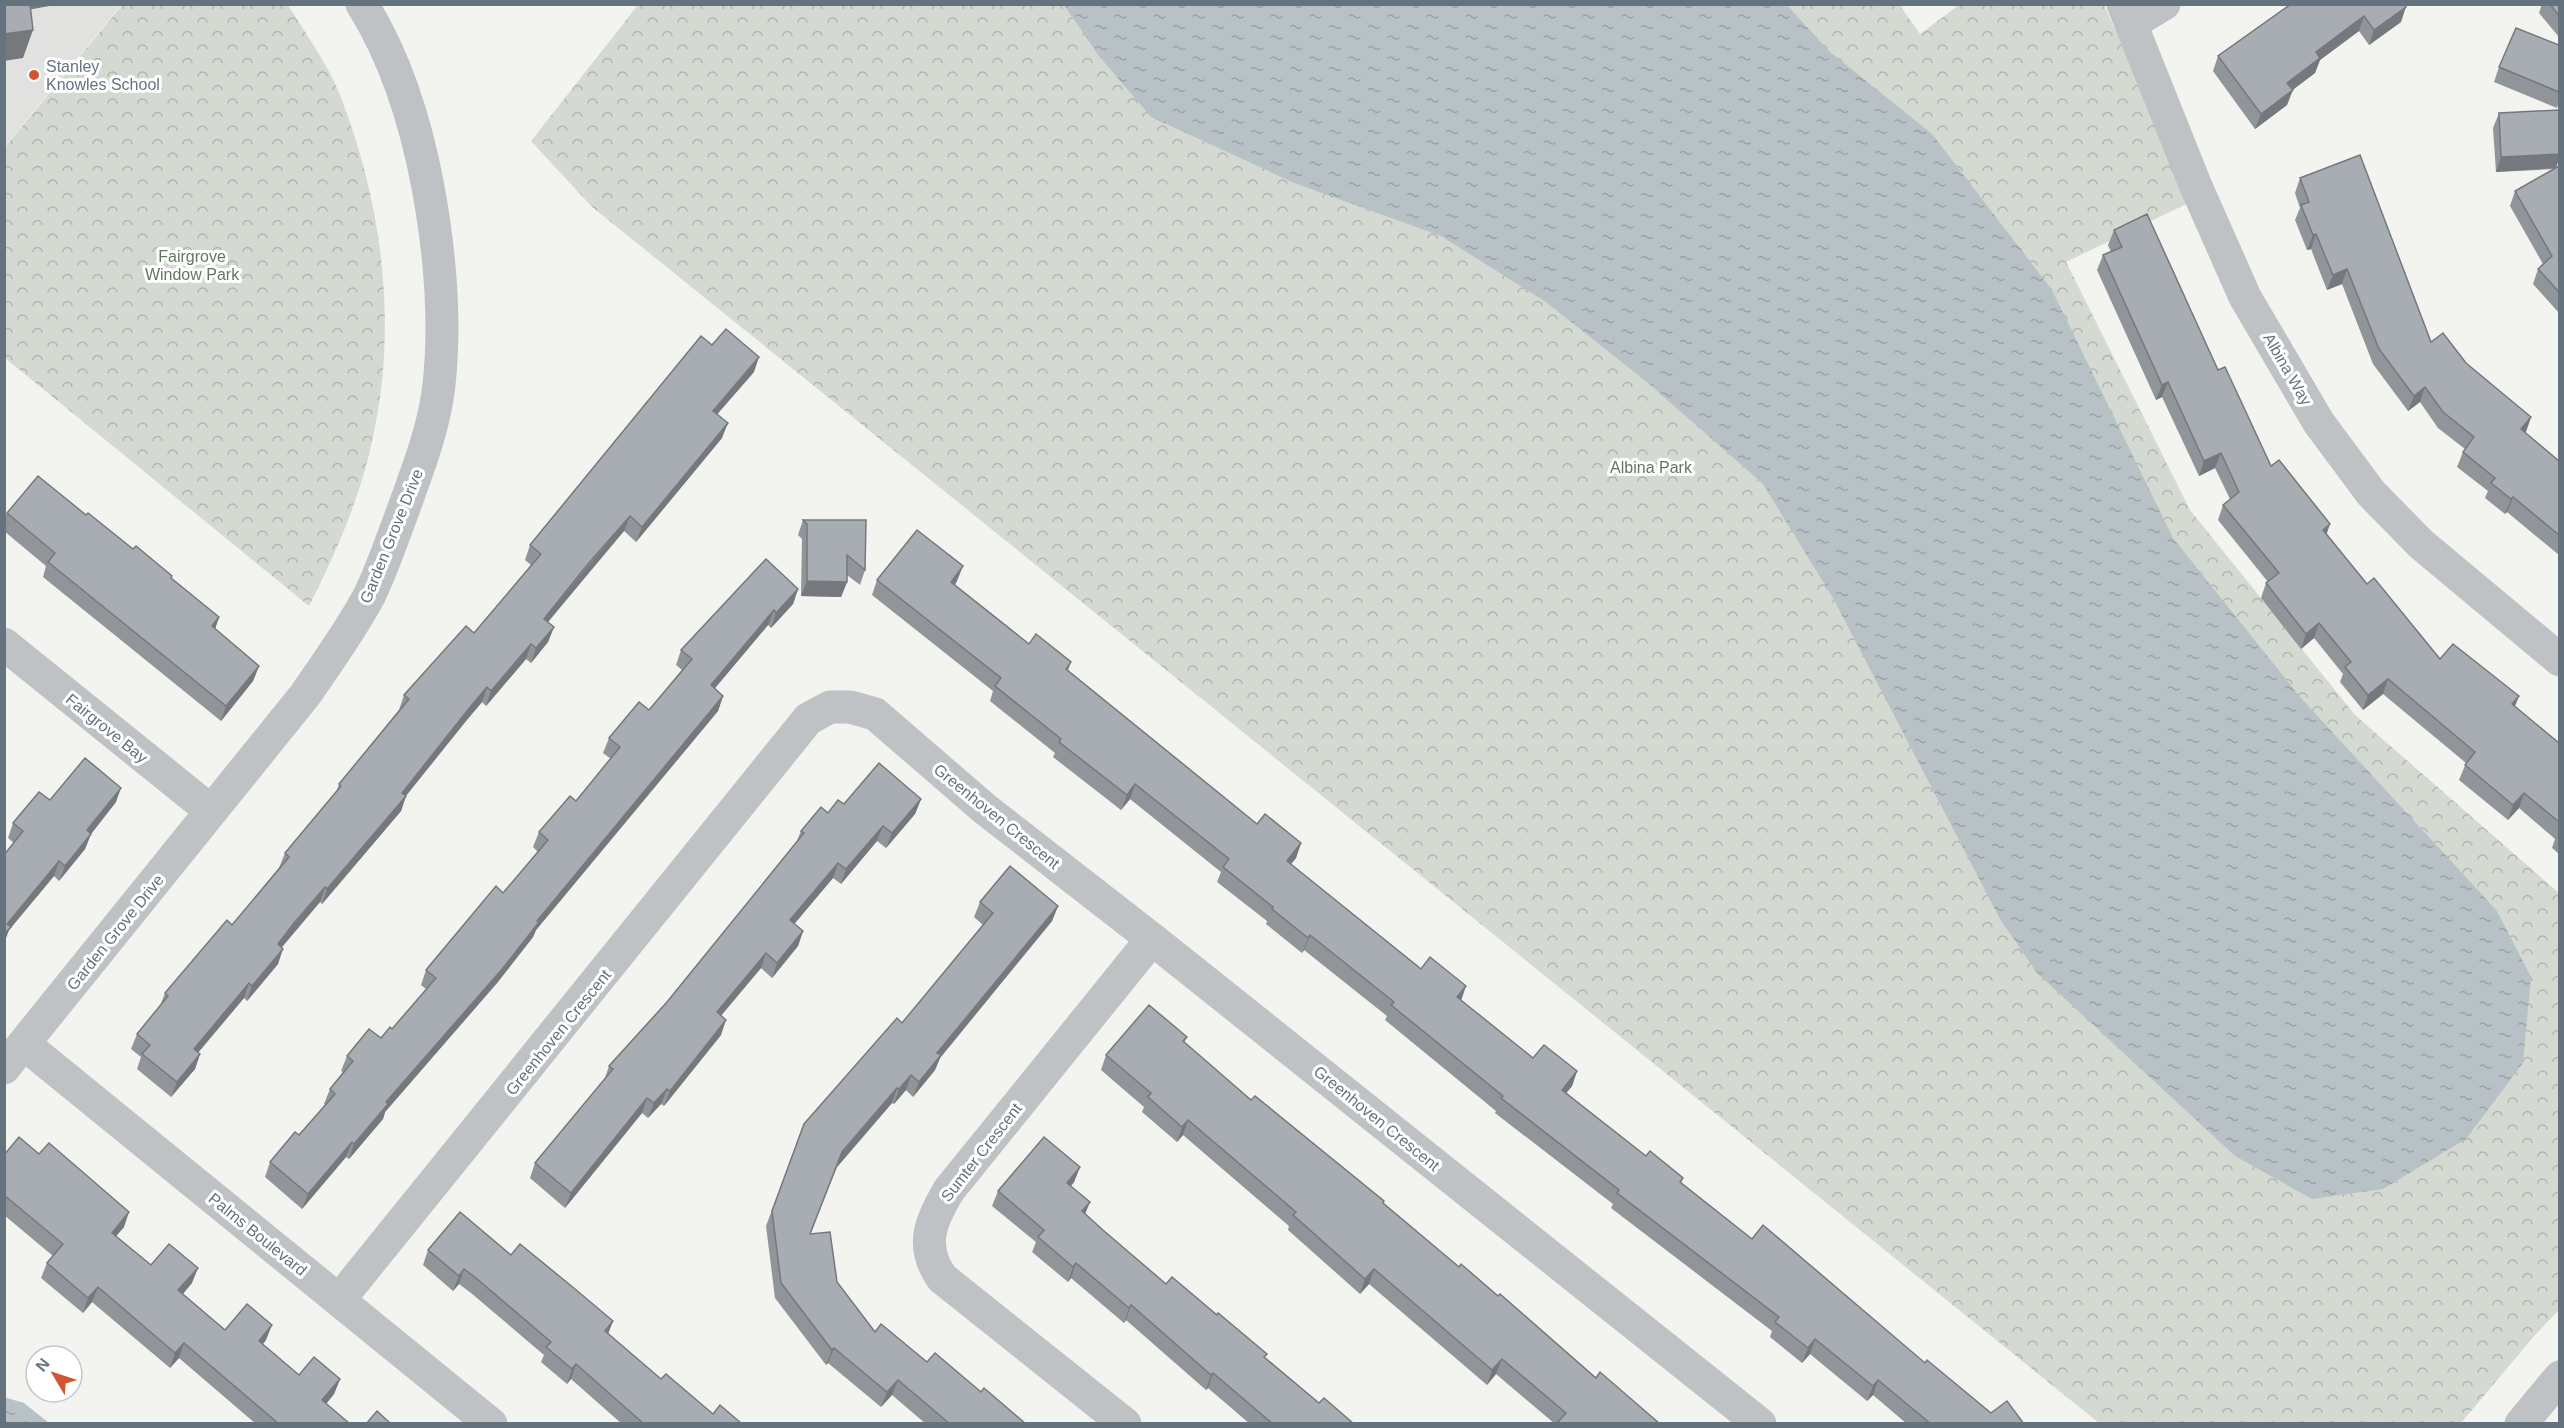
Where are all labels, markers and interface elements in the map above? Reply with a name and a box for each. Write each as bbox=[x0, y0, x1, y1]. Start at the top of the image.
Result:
place label: Stanley Knowles School bbox=[46, 58, 160, 93]
marker: Stanley Knowles School bbox=[27, 68, 41, 82]
park label: Fairgrove Window Park bbox=[145, 248, 240, 283]
street label: Albina Way bbox=[2260, 330, 2315, 408]
park label: Albina Park bbox=[1610, 459, 1693, 476]
street label: Garden Grove Drive bbox=[357, 467, 426, 606]
street label: Fairgrove Bay bbox=[63, 690, 151, 766]
street label: Greenhoven Crescent bbox=[931, 761, 1063, 873]
street label: Garden Grove Drive bbox=[64, 871, 167, 993]
street label: Greenhoven Crescent bbox=[503, 966, 615, 1098]
street label: Greenhoven Crescent bbox=[1311, 1063, 1443, 1175]
street label: Sumter Crescent bbox=[938, 1099, 1025, 1205]
street label: Palms Boulevard bbox=[205, 1190, 310, 1279]
north arrow bbox=[24, 1344, 84, 1404]
text: N bbox=[32, 1355, 53, 1375]

